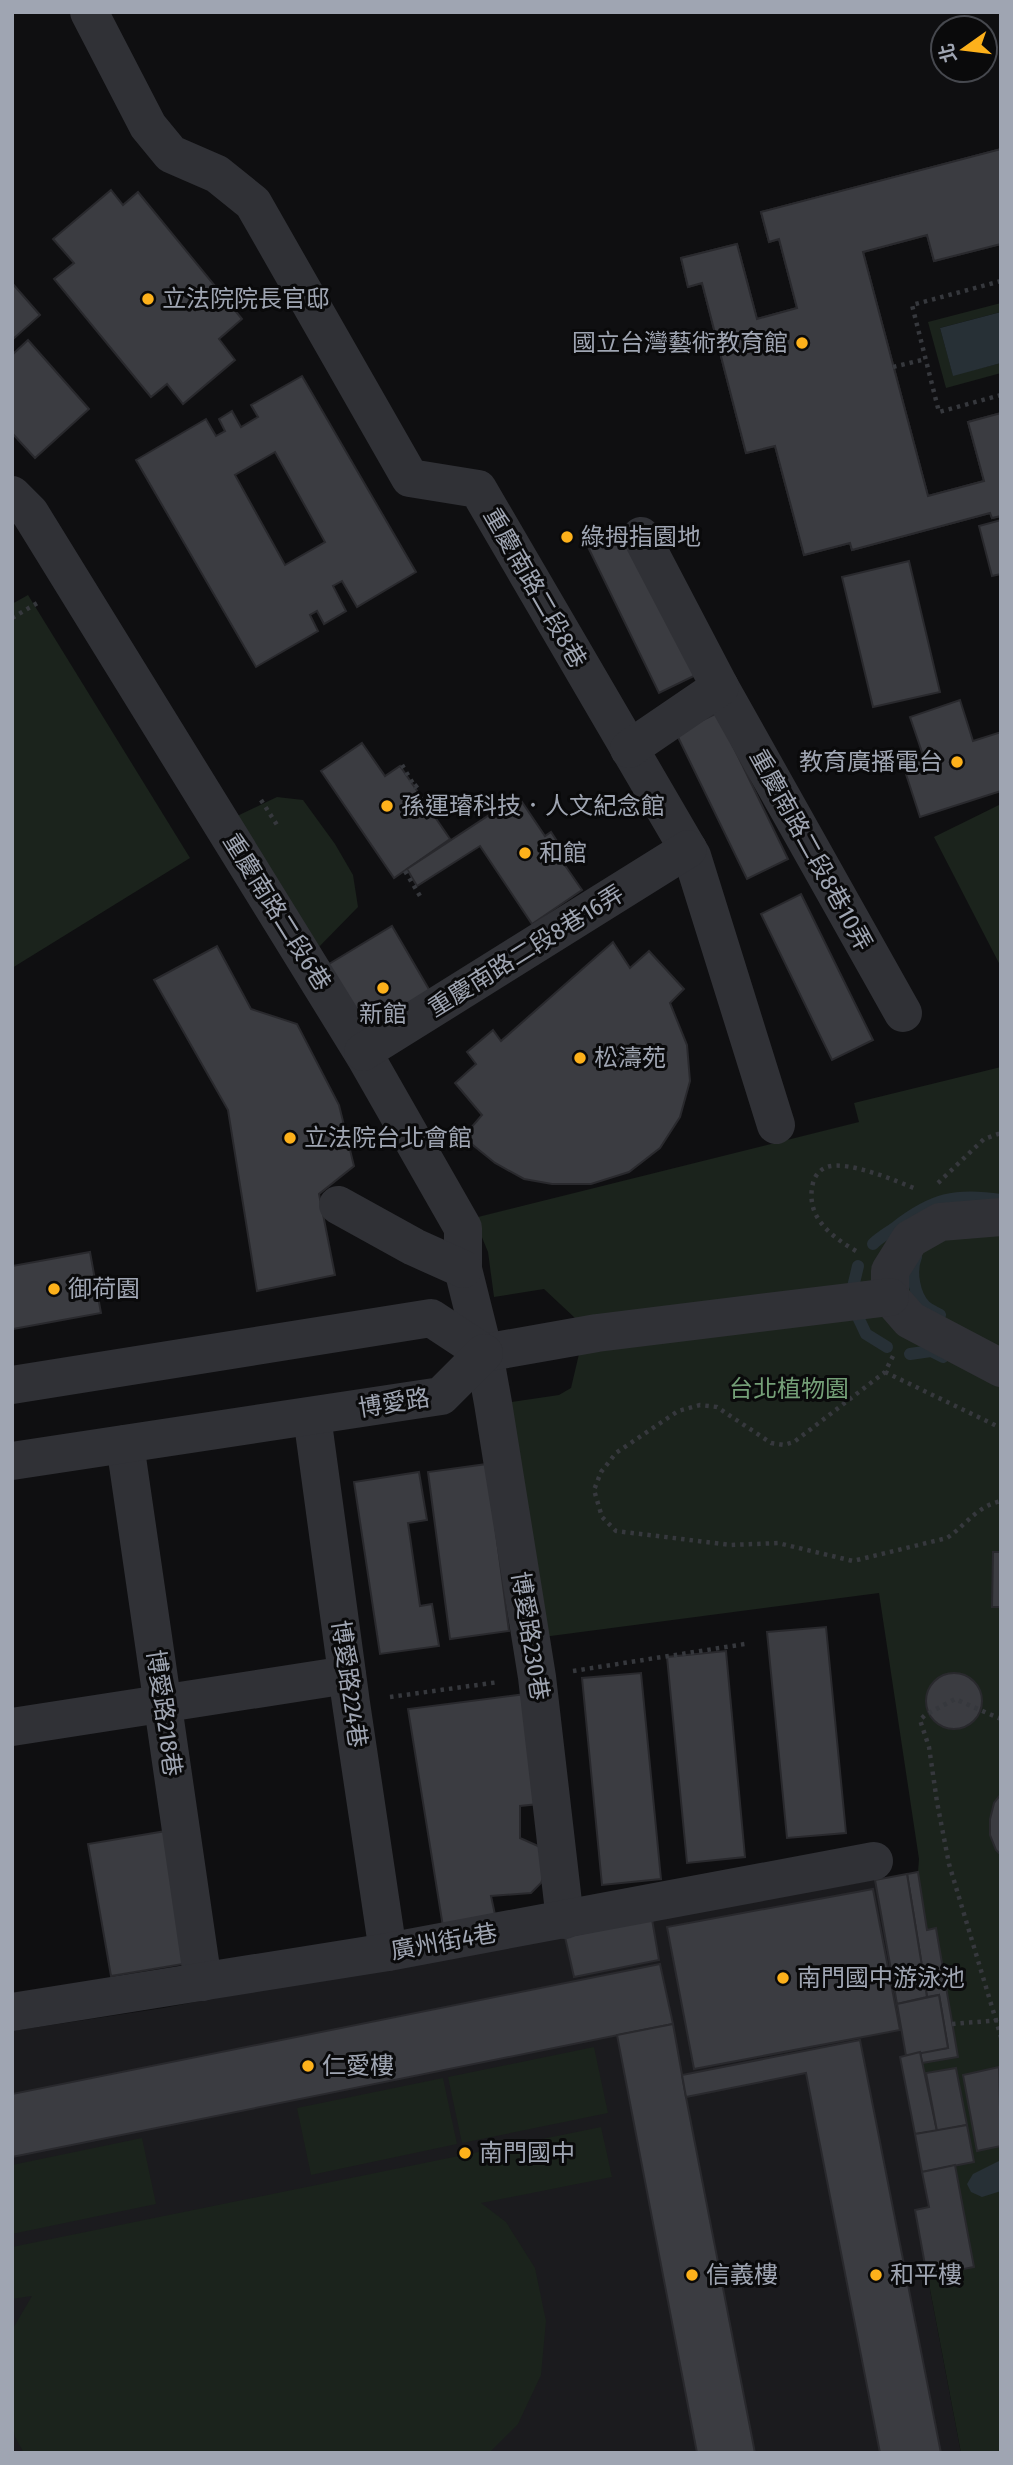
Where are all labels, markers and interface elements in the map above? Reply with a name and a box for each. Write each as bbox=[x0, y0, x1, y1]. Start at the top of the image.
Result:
north arrow bbox=[929, 14, 999, 84]
text: 北 bbox=[935, 41, 961, 65]
place label: 立法院院長官邸 bbox=[162, 285, 330, 313]
marker: 立法院院長官邸 bbox=[140, 291, 156, 307]
place label: 國立台灣藝術教育館 bbox=[572, 329, 788, 357]
marker: 國立台灣藝術教育館 bbox=[794, 335, 810, 351]
street label: 重慶南路二段8巷 bbox=[478, 503, 592, 673]
place label: 綠拇指園地 bbox=[581, 523, 701, 551]
marker: 綠拇指園地 bbox=[559, 529, 575, 545]
street label: 重慶南路二段8巷10弄 bbox=[744, 744, 878, 956]
place label: 教育廣播電台 bbox=[799, 748, 943, 776]
marker: 教育廣播電台 bbox=[949, 754, 965, 770]
place label: 孫運璿科技．人文紀念館 bbox=[401, 792, 665, 820]
marker: 孫運璿科技．人文紀念館 bbox=[379, 798, 395, 814]
street label: 重慶南路二段6巷 bbox=[217, 828, 337, 996]
place label: 和館 bbox=[539, 839, 587, 867]
marker: 和館 bbox=[517, 845, 533, 861]
street label: 重慶南路二段8巷16弄 bbox=[423, 879, 629, 1023]
marker: 新館 bbox=[375, 980, 391, 996]
place label: 新館 bbox=[359, 1000, 407, 1028]
place label: 松濤苑 bbox=[594, 1044, 666, 1072]
marker: 松濤苑 bbox=[572, 1050, 588, 1066]
place label: 立法院台北會館 bbox=[304, 1124, 472, 1152]
marker: 立法院台北會館 bbox=[282, 1130, 298, 1146]
place label: 御荷園 bbox=[68, 1275, 140, 1303]
marker: 御荷園 bbox=[46, 1281, 62, 1297]
park label: 台北植物園 bbox=[729, 1375, 849, 1403]
street label: 博愛路 bbox=[356, 1384, 432, 1422]
street label: 博愛路230巷 bbox=[506, 1570, 554, 1702]
street label: 博愛路224巷 bbox=[326, 1619, 372, 1749]
street label: 博愛路218巷 bbox=[141, 1648, 187, 1778]
street label: 廣州街4巷 bbox=[389, 1919, 499, 1965]
place label: 南門國中游泳池 bbox=[797, 1964, 965, 1992]
marker: 南門國中游泳池 bbox=[775, 1970, 791, 1986]
place label: 仁愛樓 bbox=[322, 2052, 394, 2080]
marker: 仁愛樓 bbox=[300, 2058, 316, 2074]
place label: 南門國中 bbox=[479, 2139, 575, 2167]
marker: 南門國中 bbox=[457, 2145, 473, 2161]
place label: 信義樓 bbox=[706, 2261, 778, 2289]
place label: 和平樓 bbox=[890, 2261, 962, 2289]
marker: 信義樓 bbox=[684, 2267, 700, 2283]
marker: 和平樓 bbox=[868, 2267, 884, 2283]

